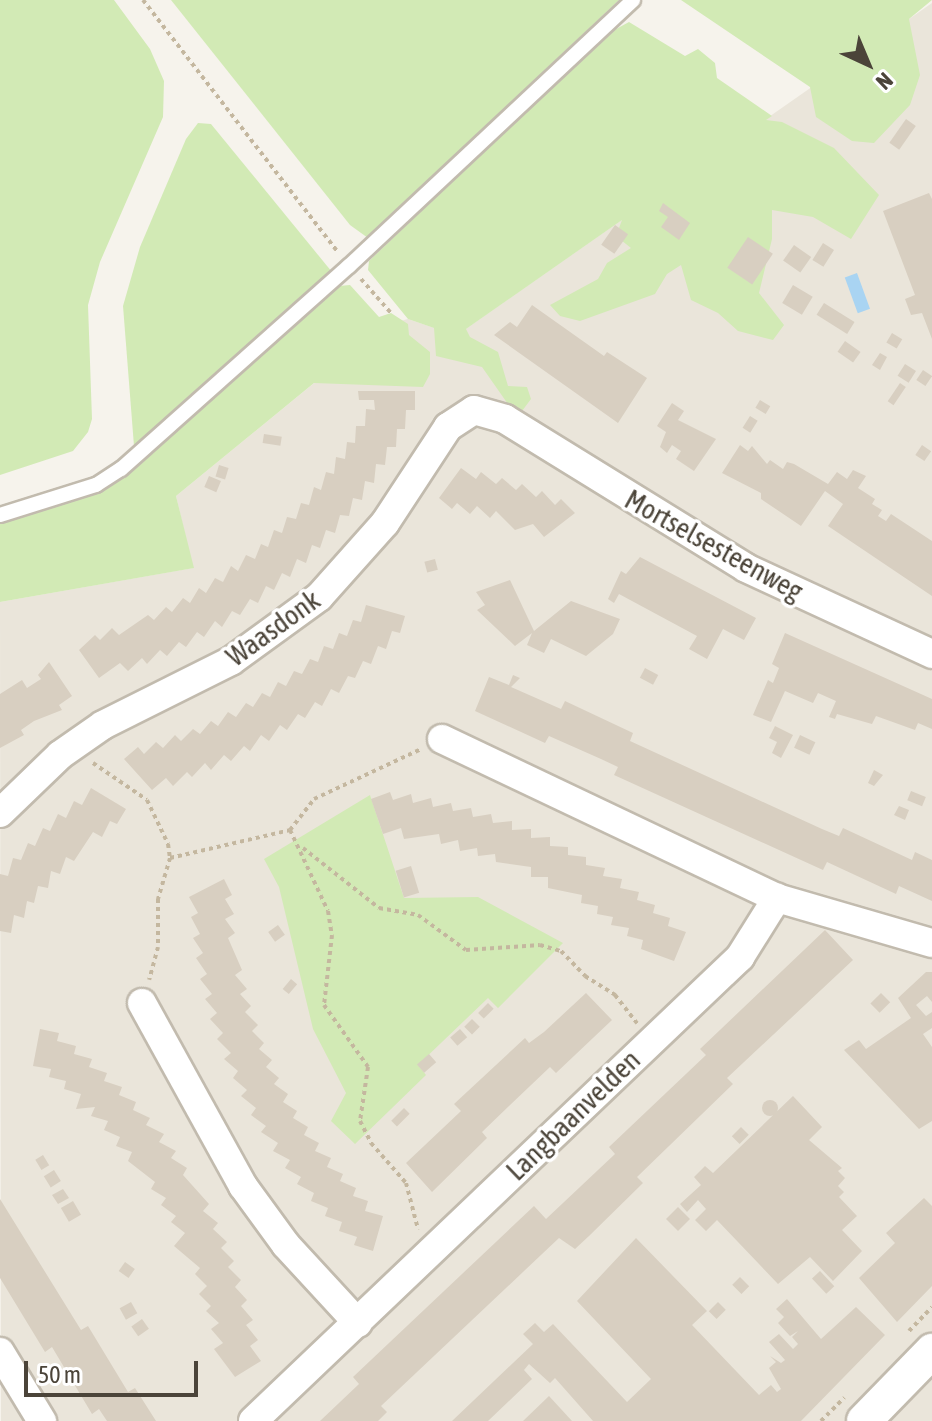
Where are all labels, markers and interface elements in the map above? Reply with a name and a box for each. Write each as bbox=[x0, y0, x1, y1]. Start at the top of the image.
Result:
north arrow bbox=[828, 24, 908, 104]
text: N bbox=[871, 67, 898, 95]
street label: Mortselsesteenweg bbox=[619, 482, 809, 608]
street label: Waasdonk bbox=[220, 583, 326, 673]
street label: Langbaanvelden bbox=[499, 1043, 647, 1187]
scale bar bbox=[28, 1345, 202, 1395]
text: 50 m bbox=[38, 1361, 81, 1388]

